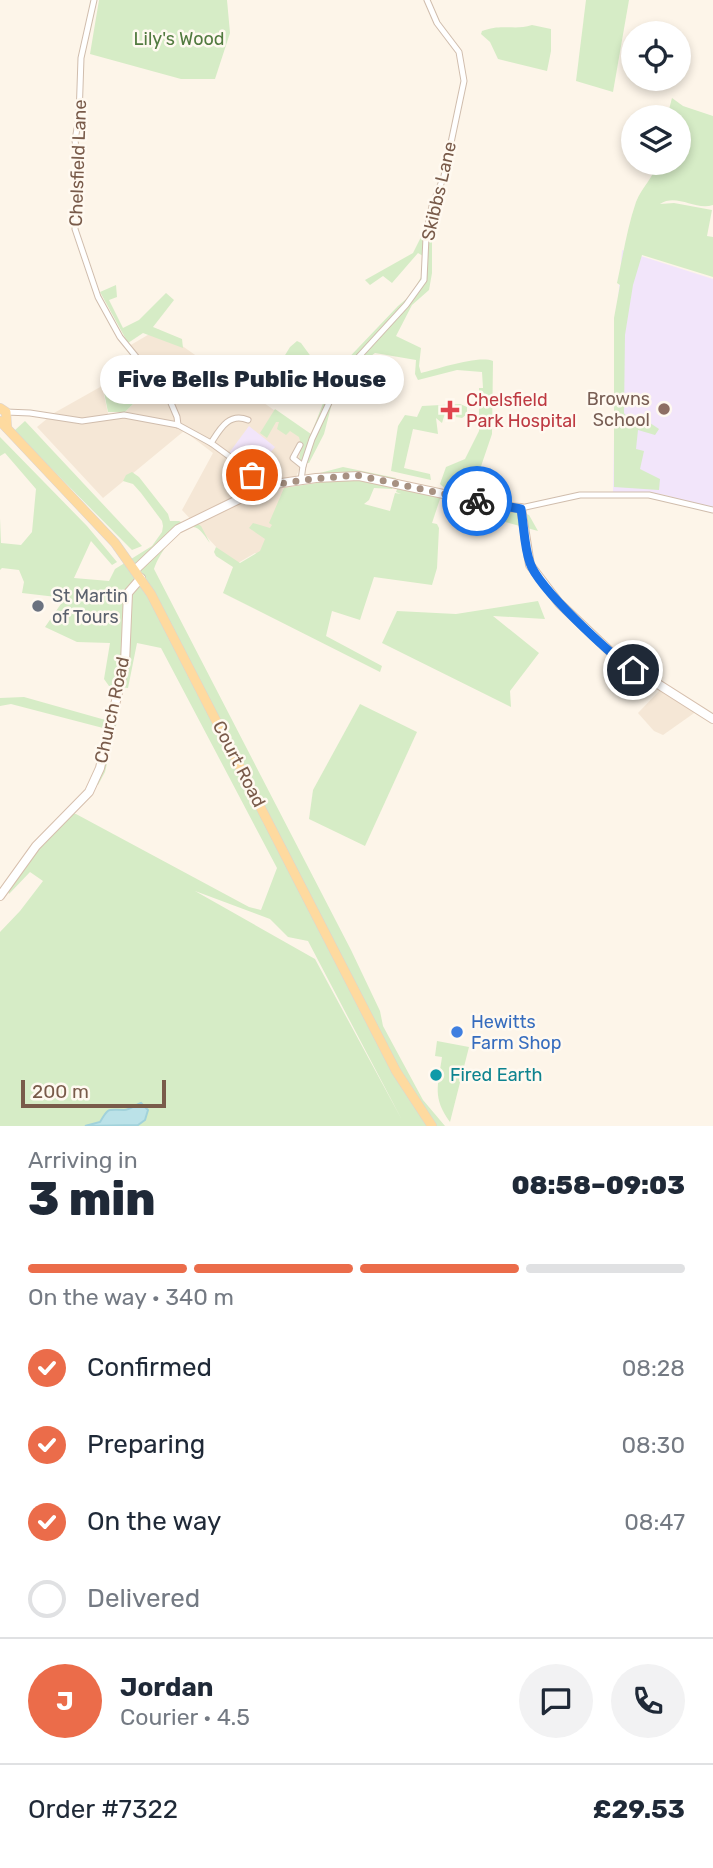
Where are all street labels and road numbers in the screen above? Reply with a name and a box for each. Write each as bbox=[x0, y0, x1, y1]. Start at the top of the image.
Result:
street label: Chelsfield Lane bbox=[65, 99, 91, 227]
street label: Skibbs Lane bbox=[417, 139, 461, 243]
street label: Church Road bbox=[90, 655, 134, 765]
street label: Court Road bbox=[208, 717, 270, 811]

